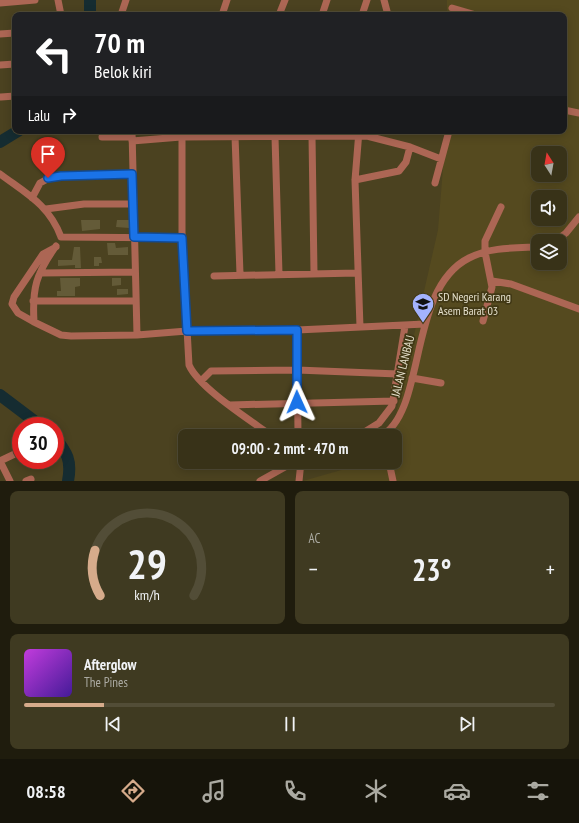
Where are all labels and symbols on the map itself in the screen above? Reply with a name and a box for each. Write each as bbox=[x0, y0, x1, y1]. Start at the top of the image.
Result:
pin bbox=[31, 137, 65, 178]
north arrow bbox=[531, 146, 567, 182]
place label: SD Negeri Karang Asem Barat 03 bbox=[438, 289, 511, 318]
school or university icon: SD Negeri Karang Asem Barat 03 bbox=[410, 291, 436, 324]
street label: JALAN LANBAU bbox=[387, 333, 417, 399]
position arrow bbox=[276, 381, 318, 423]
speed limit sign: 30 bbox=[12, 417, 64, 469]

